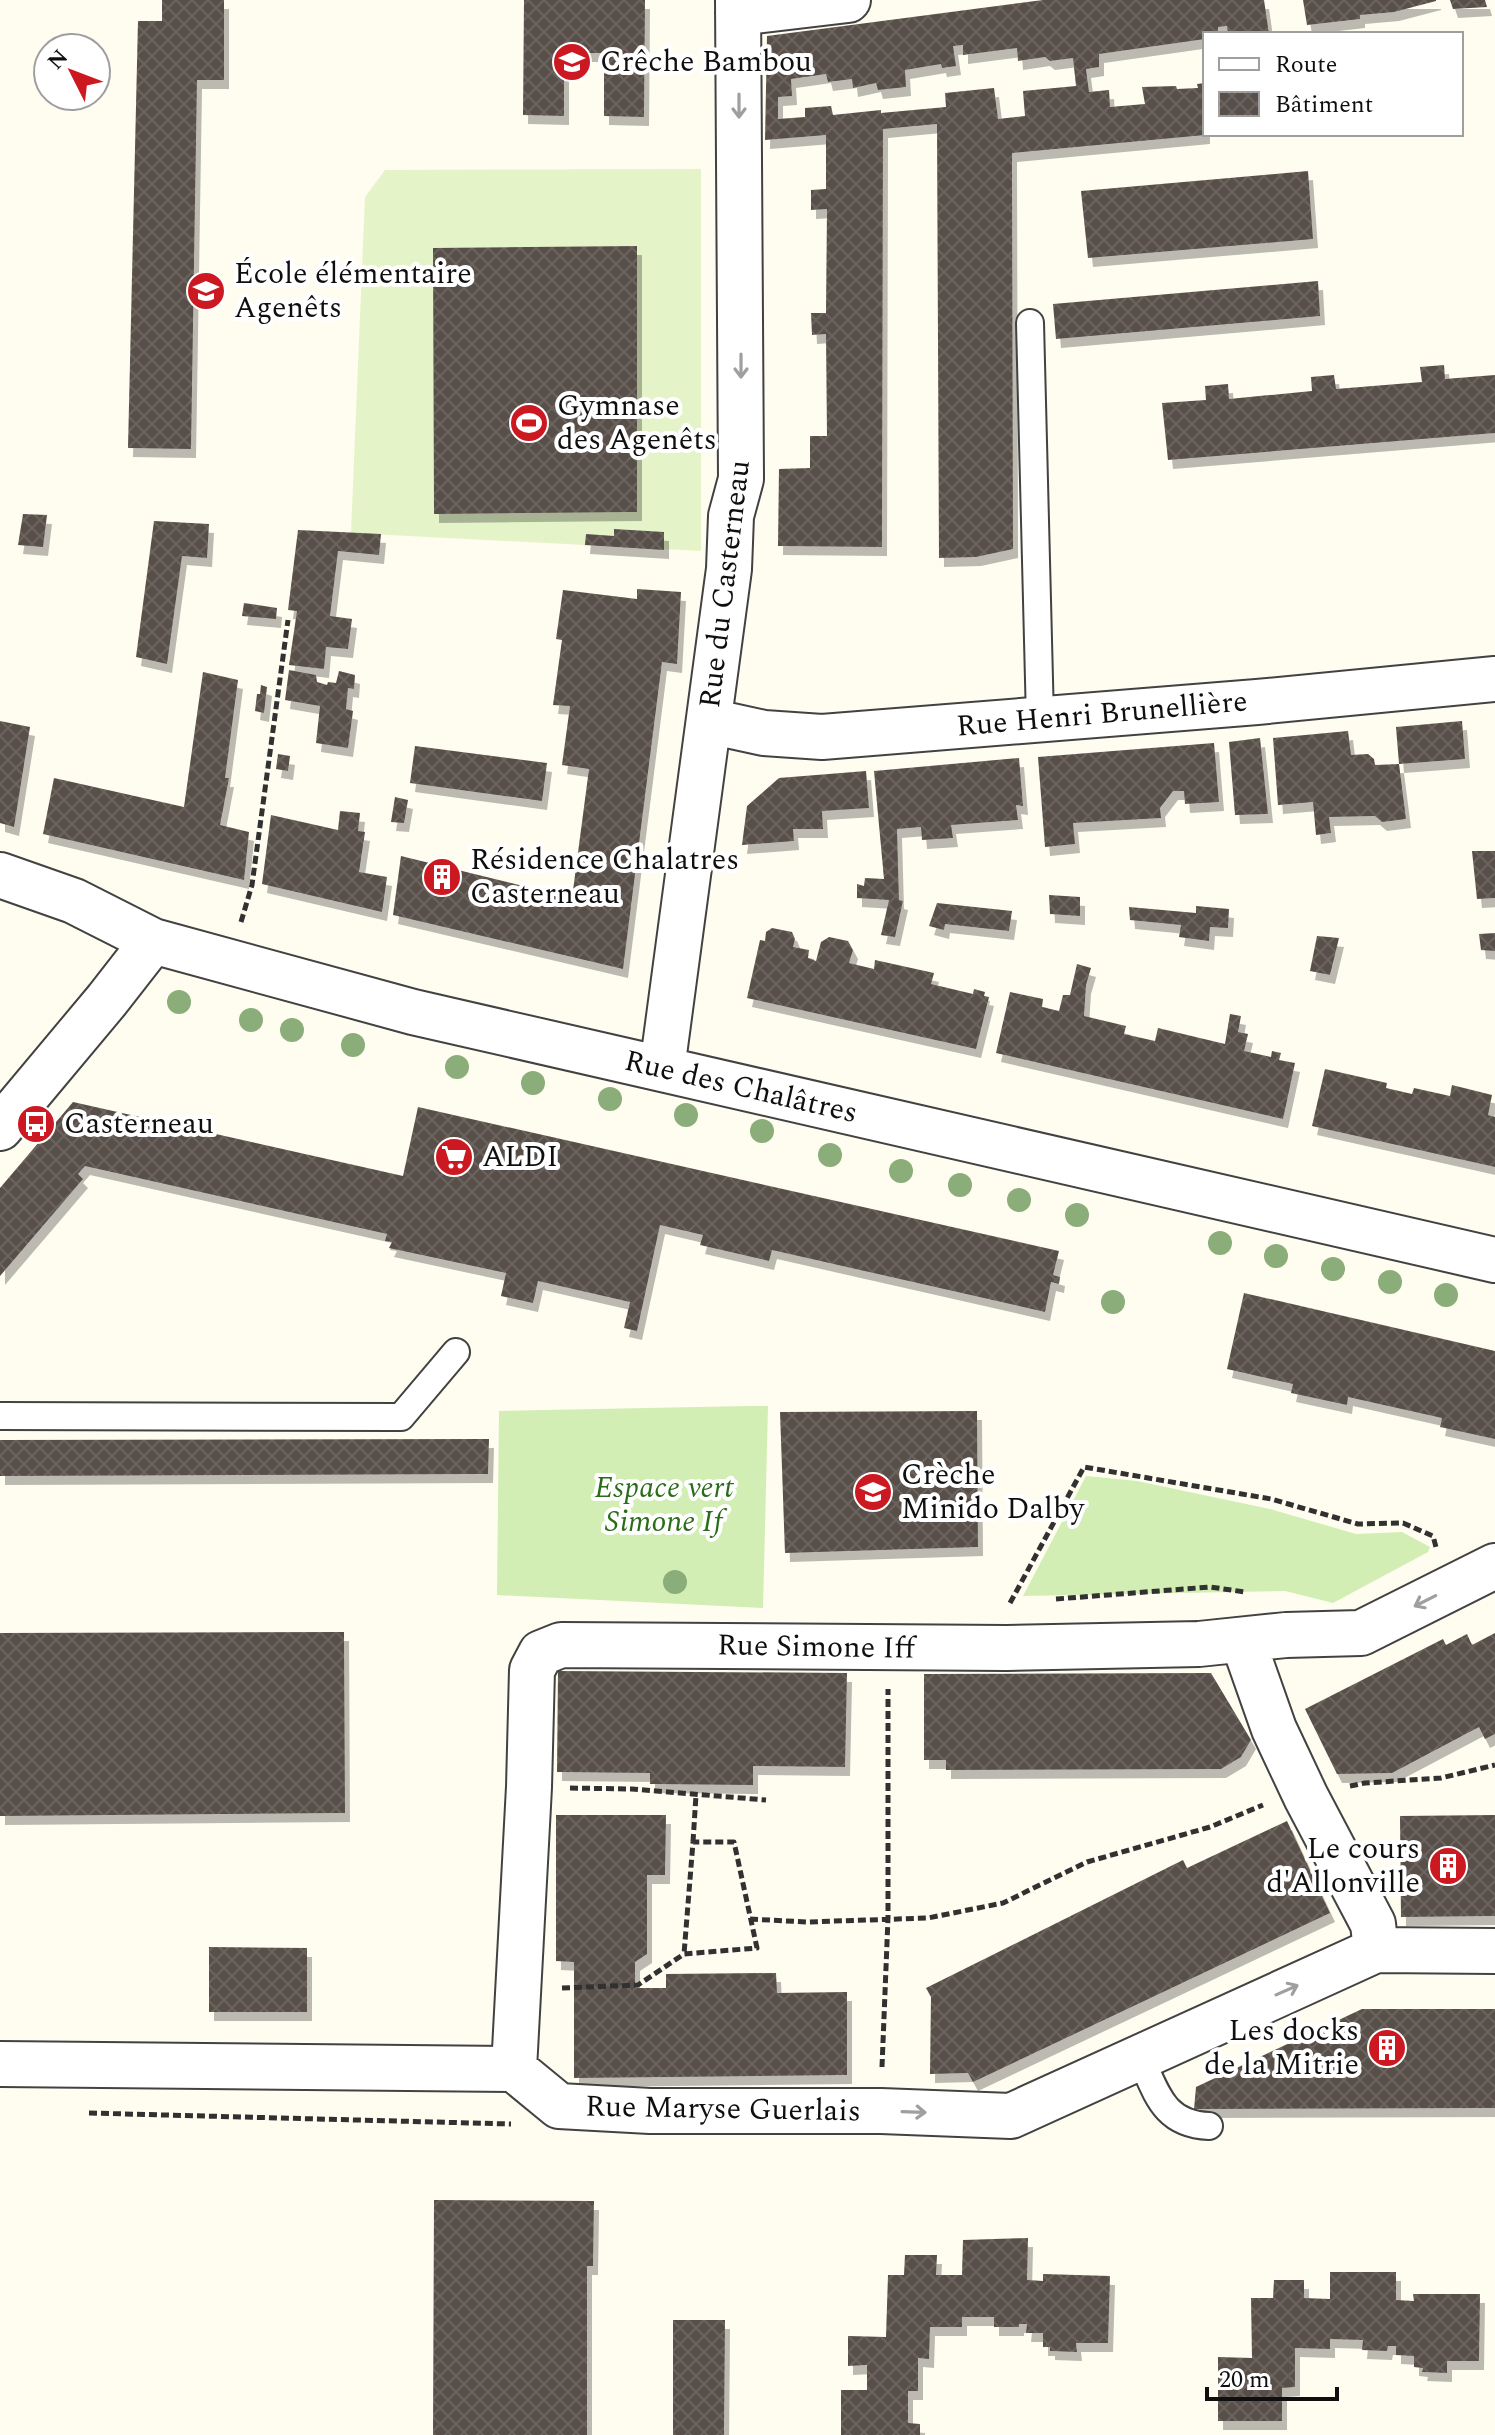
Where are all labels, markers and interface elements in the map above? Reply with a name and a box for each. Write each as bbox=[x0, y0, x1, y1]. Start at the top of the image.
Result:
north arrow bbox=[32, 32, 112, 112]
legend bbox=[1203, 32, 1463, 136]
place label: Crêche Bambou bbox=[600, 39, 812, 85]
school or university icon: Crêche Bambou bbox=[551, 41, 593, 83]
text: N bbox=[40, 42, 77, 77]
text: Route bbox=[1275, 47, 1337, 83]
text: Bâtiment bbox=[1275, 87, 1373, 123]
one-way arrow bbox=[731, 92, 747, 119]
place label: École élémentaire Agenêts bbox=[234, 251, 472, 331]
school or university icon: École élémentaire Agenêts bbox=[185, 270, 227, 312]
one-way arrow bbox=[733, 352, 749, 379]
place label: Gymnase des Agenêts bbox=[557, 383, 717, 463]
sports icon: Gymnase des Agenêts bbox=[508, 402, 550, 444]
street label: Rue du Casterneau bbox=[687, 457, 763, 711]
street label: Rue Henri Brunellière bbox=[954, 678, 1250, 750]
place label: Résidence Chalatres Casterneau bbox=[470, 837, 739, 917]
building icon: Résidence Chalatres Casterneau bbox=[421, 856, 463, 898]
street label: Rue des Chalâtres bbox=[620, 1038, 862, 1136]
place label: Casterneau bbox=[64, 1101, 214, 1147]
bus stop icon: Casterneau bbox=[15, 1103, 57, 1145]
place label: ALDI bbox=[482, 1134, 558, 1180]
supermarket icon: ALDI bbox=[433, 1136, 475, 1178]
place label: Crèche Minido Dalby bbox=[901, 1452, 1086, 1532]
park label: Espace vert Simone If bbox=[595, 1465, 734, 1545]
school or university icon: Crèche Minido Dalby bbox=[852, 1471, 894, 1513]
one-way arrow bbox=[1414, 1594, 1438, 1610]
street label: Rue Simone Iff bbox=[717, 1622, 918, 1672]
place label: Le cours d'Allonville bbox=[1267, 1826, 1420, 1906]
building icon: Le cours d'Allonville bbox=[1427, 1845, 1469, 1887]
one-way arrow bbox=[1274, 1982, 1298, 1997]
place label: Les docks de la Mitrie bbox=[1204, 2008, 1359, 2088]
building icon: Les docks de la Mitrie bbox=[1366, 2027, 1408, 2069]
street label: Rue Maryse Guerlais bbox=[585, 2084, 861, 2134]
one-way arrow bbox=[900, 2105, 927, 2120]
scale bar bbox=[1207, 2351, 1337, 2401]
text: 20 m bbox=[1219, 2362, 1270, 2398]

